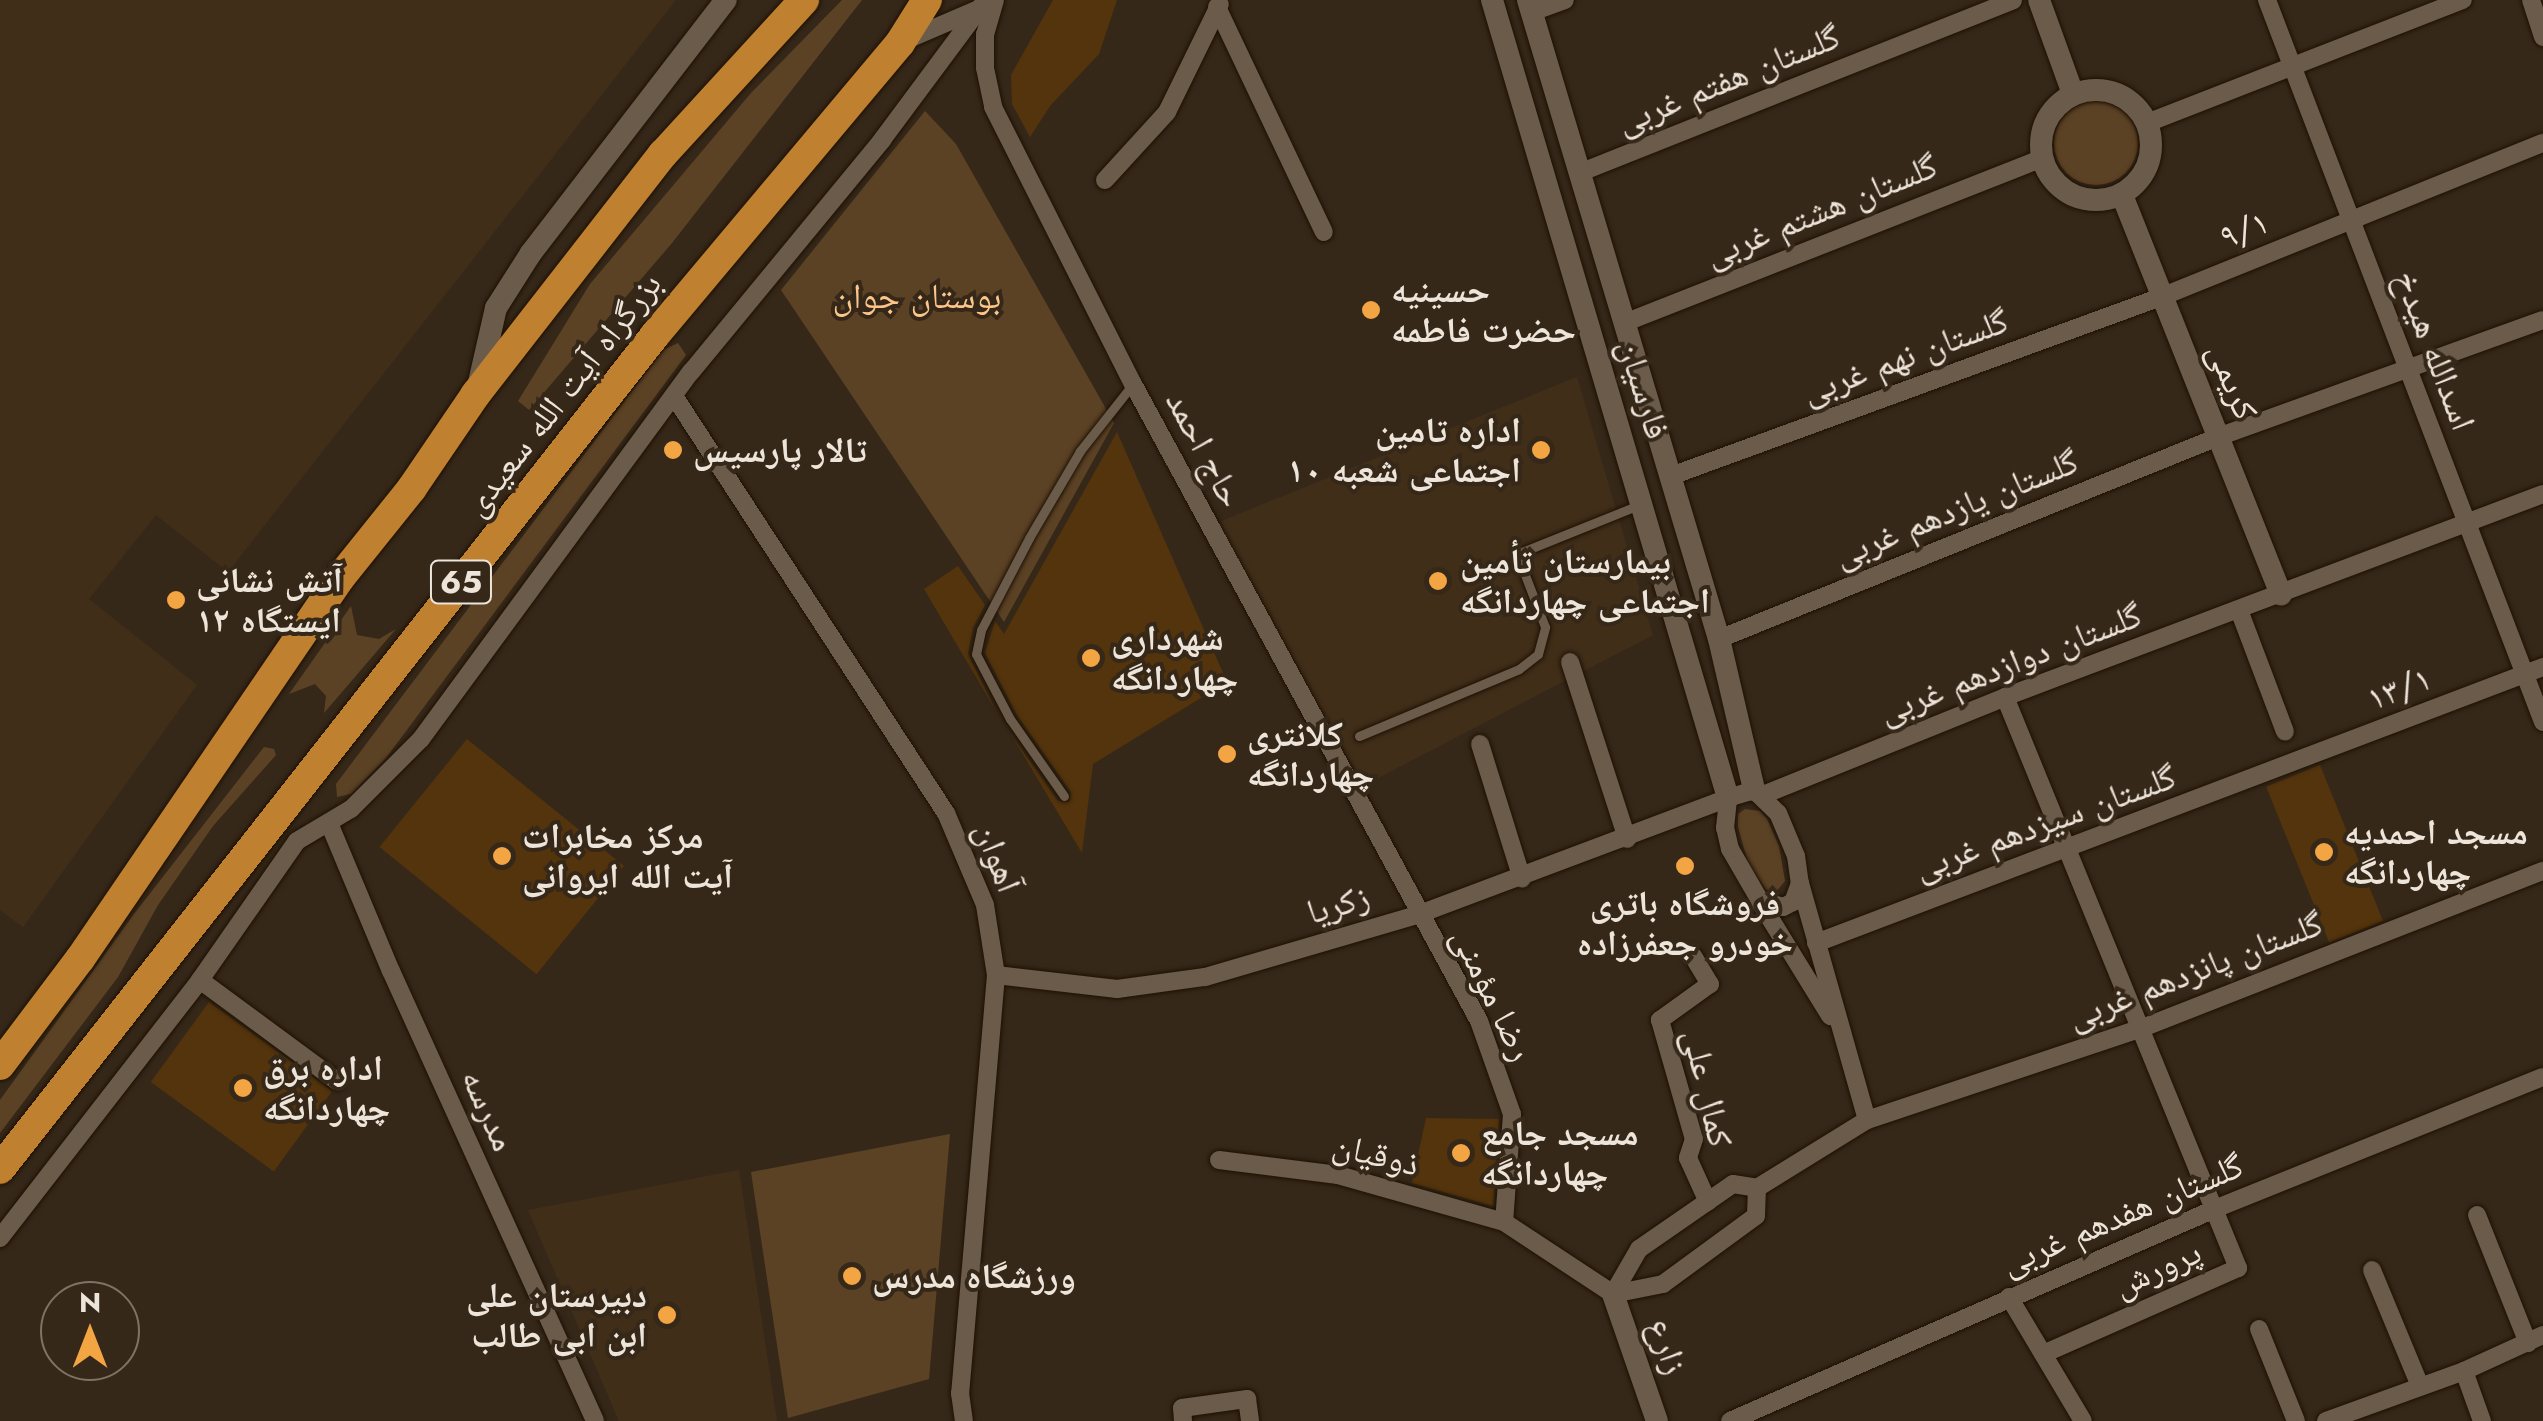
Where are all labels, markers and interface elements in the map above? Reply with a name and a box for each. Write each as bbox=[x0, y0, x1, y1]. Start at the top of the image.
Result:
street label: گلستان هفتم غربی bbox=[1610, 15, 1846, 143]
street label: گلستان هشتم غربی bbox=[1699, 144, 1943, 276]
street label: ۹/۱ bbox=[2213, 200, 2275, 258]
street label: بزرگراه آیت الله سعیدی bbox=[454, 264, 670, 524]
street label: اسدالله هیدخ bbox=[2385, 264, 2485, 436]
place label: حسینیه حضرت فاطمه bbox=[1391, 269, 1576, 351]
park label: بوستان جوان bbox=[833, 275, 1001, 317]
marker: حسینیه حضرت فاطمه bbox=[1360, 299, 1382, 321]
street label: گلستان نهم غربی bbox=[1796, 299, 2014, 413]
street label: فارسیان bbox=[1609, 334, 1679, 444]
street label: کریمی bbox=[2199, 336, 2267, 426]
street label: حاج احمد bbox=[1157, 384, 1253, 514]
place label: اداره تامین اجتماعی شعبه ۱۰ bbox=[1287, 409, 1521, 491]
place label: تالار پارسیس bbox=[693, 429, 867, 471]
marker: تالار پارسیس bbox=[662, 439, 684, 461]
marker: اداره تامین اجتماعی شعبه ۱۰ bbox=[1530, 439, 1552, 461]
street label: گلستان یازدهم غربی bbox=[1828, 440, 2084, 576]
place label: بیمارستان تأمین اجتماعی چهاردانگه bbox=[1460, 540, 1710, 622]
road number: 65 bbox=[428, 555, 494, 609]
place label: آتش نشانی ایستگاه ۱۲ bbox=[196, 559, 343, 641]
marker: بیمارستان تأمین اجتماعی چهاردانگه bbox=[1425, 568, 1451, 594]
marker: آتش نشانی ایستگاه ۱۲ bbox=[165, 589, 187, 611]
street label: گلستان دوازدهم غربی bbox=[1873, 594, 2147, 732]
place label: شهرداری چهاردانگه bbox=[1111, 617, 1238, 699]
marker: شهرداری چهاردانگه bbox=[1080, 647, 1102, 669]
street label: ۱۳/۱ bbox=[2361, 657, 2437, 719]
place label: کلانتری چهاردانگه bbox=[1247, 713, 1374, 795]
marker: کلانتری چهاردانگه bbox=[1216, 743, 1238, 765]
street label: گلستان سیزدهم غربی bbox=[1908, 755, 2182, 889]
place label: مسجد احمدیه چهاردانگه bbox=[2344, 811, 2528, 893]
place label: مرکز مخابرات آیت الله ایروانی bbox=[522, 815, 733, 897]
street label: آهوان bbox=[966, 816, 1030, 898]
marker: مسجد احمدیه چهاردانگه bbox=[2313, 841, 2335, 863]
marker: مرکز مخابرات آیت الله ایروانی bbox=[491, 845, 513, 867]
marker: فروشگاه باتری خودرو جعفرزاده bbox=[1674, 855, 1696, 877]
street label: زکریا bbox=[1302, 875, 1374, 933]
place label: فروشگاه باتری خودرو جعفرزاده bbox=[1577, 882, 1793, 964]
street label: گلستان پانزدهم غربی bbox=[2061, 902, 2329, 1038]
street label: رضا مؤمنی bbox=[1443, 921, 1543, 1067]
street label: کمال علی bbox=[1674, 1025, 1742, 1151]
place label: اداره برق چهاردانگه bbox=[263, 1047, 390, 1129]
street label: مدرسه bbox=[453, 1063, 525, 1157]
marker: اداره برق چهاردانگه bbox=[232, 1077, 254, 1099]
place label: مسجد جامع چهاردانگه bbox=[1481, 1112, 1638, 1194]
street label: ذوقیان bbox=[1328, 1123, 1424, 1185]
marker: مسجد جامع چهاردانگه bbox=[1450, 1142, 1472, 1164]
street label: گلستان هفدهم غربی bbox=[1995, 1144, 2249, 1284]
street label: پرورش bbox=[2107, 1230, 2207, 1306]
place label: ورزشگاه مدرس bbox=[872, 1255, 1076, 1297]
marker: ورزشگاه مدرس bbox=[841, 1265, 863, 1287]
place label: دبیرستان علی ابن ابی طالب bbox=[466, 1274, 647, 1356]
north arrow bbox=[40, 1281, 140, 1381]
text: N bbox=[79, 1282, 101, 1323]
marker: دبیرستان علی ابن ابی طالب bbox=[656, 1304, 678, 1326]
street label: زارع bbox=[1639, 1312, 1697, 1380]

